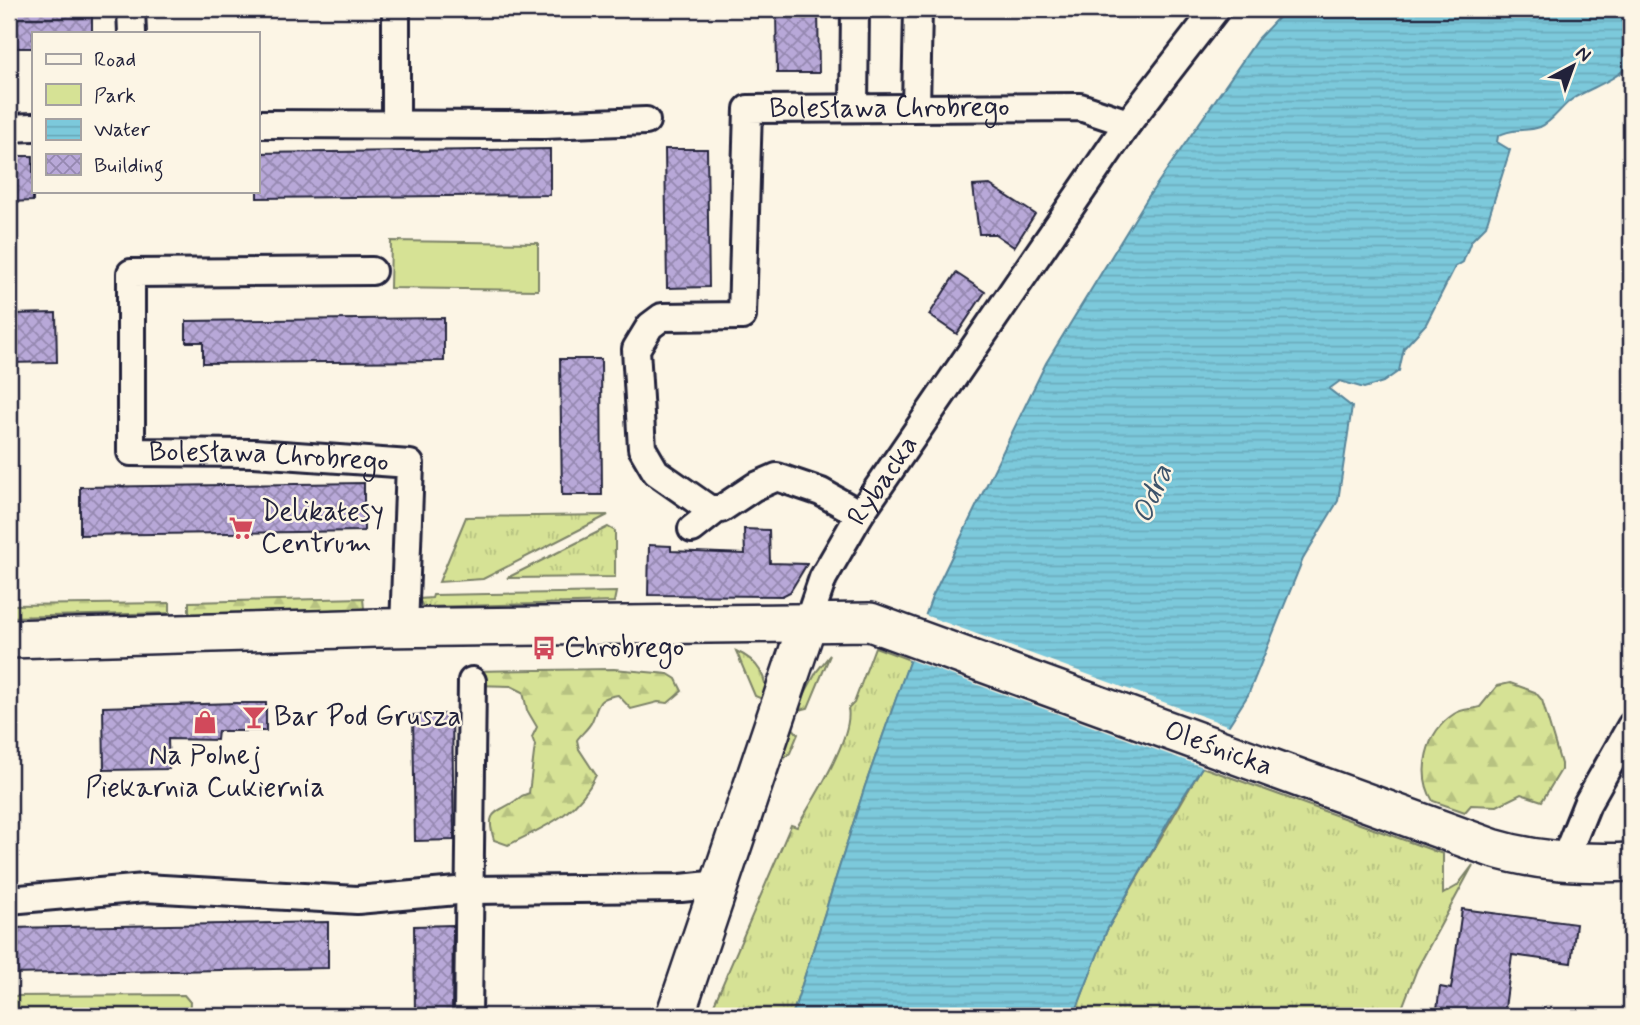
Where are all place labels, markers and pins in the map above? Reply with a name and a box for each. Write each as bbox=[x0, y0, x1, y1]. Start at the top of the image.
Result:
place label: Delikatesy Centrum bbox=[261, 494, 384, 563]
supermarket icon: Delikatesy Centrum bbox=[227, 514, 255, 542]
place label: Chrobrego bbox=[564, 630, 684, 669]
bus stop icon: Chrobrego bbox=[530, 634, 558, 662]
place label: Bar Pod Grusza bbox=[274, 699, 461, 736]
bar icon: Bar Pod Grusza bbox=[240, 703, 268, 731]
shop icon: Na Polnej Piekarnia Cukiernia bbox=[191, 708, 219, 736]
place label: Na Polnej Piekarnia Cukiernia bbox=[85, 738, 325, 807]

